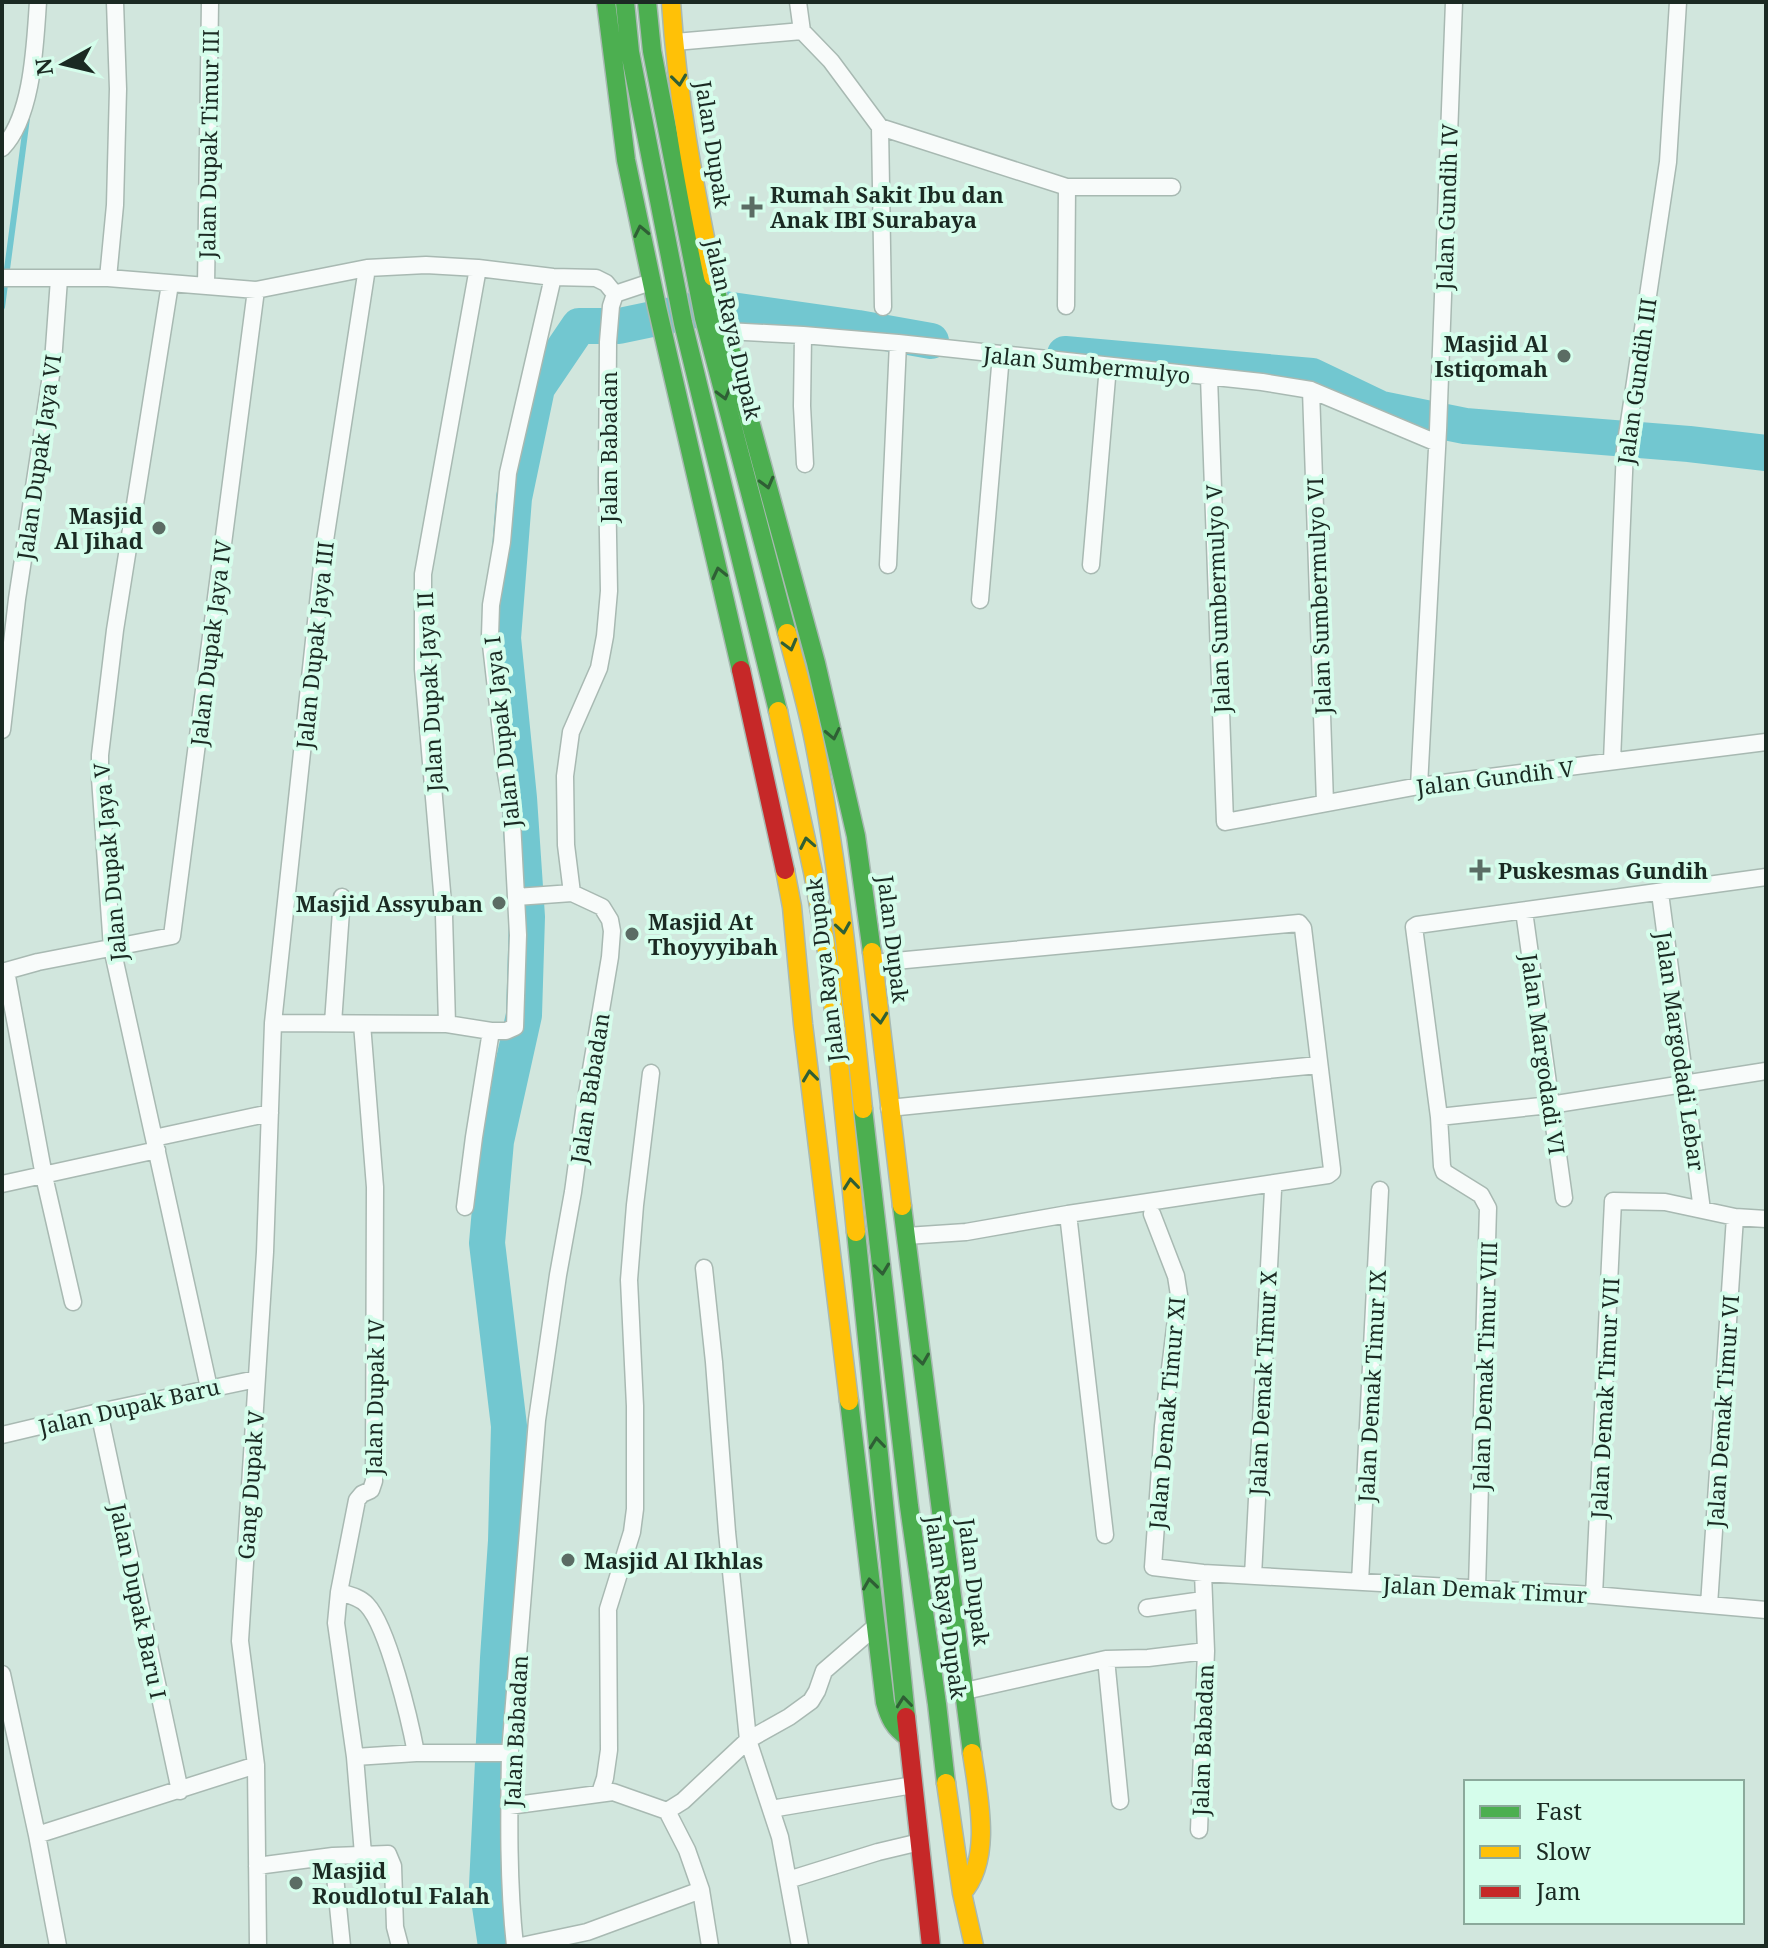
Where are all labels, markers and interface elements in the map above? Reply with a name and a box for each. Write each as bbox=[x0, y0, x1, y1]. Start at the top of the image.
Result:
north arrow bbox=[24, 24, 104, 104]
street label: Jalan Dupak Timur III bbox=[191, 29, 225, 260]
text: N bbox=[27, 56, 59, 78]
one-way arrow bbox=[670, 73, 687, 86]
street label: Jalan Dupak bbox=[689, 77, 739, 210]
street label: Jalan Gundih IV bbox=[1428, 123, 1464, 292]
place label: Rumah Sakit Ibu dan Anak IBI Surabaya bbox=[770, 179, 1004, 234]
marker: Rumah Sakit Ibu dan Anak IBI Surabaya bbox=[741, 196, 763, 218]
one-way arrow bbox=[633, 225, 650, 238]
street label: Jalan Raya Dupak bbox=[698, 235, 769, 423]
street label: Jalan Gundih III bbox=[1609, 296, 1663, 467]
place label: Masjid Al Istiqomah bbox=[1435, 328, 1548, 383]
street label: Jalan Sumbermulyo bbox=[981, 338, 1192, 390]
marker: Masjid Al Istiqomah bbox=[1555, 347, 1573, 365]
street label: Jalan Dupak Jaya VI bbox=[9, 352, 67, 563]
street label: Jalan Babadan bbox=[593, 371, 623, 524]
one-way arrow bbox=[714, 386, 731, 400]
one-way arrow bbox=[758, 475, 775, 489]
street label: Jalan Sumbermulyo VI bbox=[1299, 477, 1337, 716]
street label: Jalan Sumbermulyo V bbox=[1198, 484, 1236, 715]
place label: Masjid Al Jihad bbox=[54, 500, 143, 555]
marker: Masjid Al Jihad bbox=[150, 519, 168, 537]
street label: Jalan Dupak Jaya IV bbox=[182, 538, 238, 749]
street label: Jalan Dupak Jaya III bbox=[288, 540, 340, 751]
one-way arrow bbox=[711, 566, 728, 580]
street label: Jalan Dupak Jaya II bbox=[409, 591, 449, 794]
street label: Jalan Dupak Jaya I bbox=[476, 635, 526, 830]
one-way arrow bbox=[781, 637, 798, 651]
one-way arrow bbox=[824, 727, 841, 740]
street label: Jalan Gundih V bbox=[1414, 752, 1576, 802]
street label: Jalan Dupak Jaya V bbox=[85, 761, 133, 963]
one-way arrow bbox=[800, 837, 817, 850]
place label: Puskesmas Gundih bbox=[1498, 855, 1709, 885]
marker: Puskesmas Gundih bbox=[1469, 859, 1491, 881]
street label: Jalan Dupak bbox=[871, 873, 917, 1005]
street label: Jalan Raya Dupak bbox=[798, 876, 850, 1065]
place label: Masjid Assyuban bbox=[296, 888, 483, 918]
marker: Masjid Assyuban bbox=[490, 894, 508, 912]
place label: Masjid At Thoyyyibah bbox=[648, 906, 779, 961]
one-way arrow bbox=[834, 921, 851, 934]
marker: Masjid At Thoyyyibah bbox=[623, 925, 641, 943]
street label: Jalan Margodadi Lebar bbox=[1649, 929, 1713, 1173]
street label: Jalan Margodadi VI bbox=[1515, 951, 1573, 1156]
street label: Jalan Babadan bbox=[562, 1011, 616, 1166]
one-way arrow bbox=[871, 1012, 888, 1025]
one-way arrow bbox=[801, 1069, 818, 1082]
one-way arrow bbox=[843, 1177, 860, 1190]
street label: Jalan Demak Timur VIII bbox=[1465, 1241, 1503, 1492]
one-way arrow bbox=[873, 1263, 890, 1276]
street label: Jalan Demak Timur IX bbox=[1350, 1268, 1392, 1504]
street label: Jalan Demak Timur X bbox=[1241, 1270, 1283, 1497]
street label: Jalan Demak Timur VII bbox=[1583, 1277, 1625, 1520]
street label: Jalan Demak Timur VI bbox=[1699, 1294, 1745, 1529]
street label: Jalan Demak Timur XI bbox=[1141, 1296, 1191, 1531]
street label: Jalan Dupak IV bbox=[358, 1318, 390, 1477]
one-way arrow bbox=[913, 1352, 930, 1366]
street label: Jalan Dupak Baru bbox=[35, 1371, 222, 1442]
street label: Gang Dupak V bbox=[230, 1409, 270, 1560]
one-way arrow bbox=[869, 1436, 886, 1449]
street label: Jalan Dupak Baru I bbox=[103, 1500, 174, 1701]
street label: Jalan Raya Dupak bbox=[919, 1512, 975, 1701]
street label: Jalan Dupak bbox=[952, 1516, 998, 1648]
place label: Masjid Al Ikhlas bbox=[584, 1545, 763, 1575]
marker: Masjid Al Ikhlas bbox=[559, 1551, 577, 1569]
street label: Jalan Demak Timur bbox=[1381, 1569, 1589, 1609]
one-way arrow bbox=[862, 1577, 879, 1591]
street label: Jalan Babadan bbox=[496, 1654, 534, 1809]
street label: Jalan Babadan bbox=[1184, 1663, 1220, 1818]
one-way arrow bbox=[895, 1695, 912, 1708]
legend bbox=[1464, 1780, 1744, 1924]
text: Fast bbox=[1536, 1794, 1582, 1827]
text: Slow bbox=[1536, 1834, 1591, 1867]
place label: Masjid Roudlotul Falah bbox=[312, 1855, 490, 1910]
marker: Masjid Roudlotul Falah bbox=[287, 1874, 305, 1892]
text: Jam bbox=[1535, 1874, 1581, 1907]

